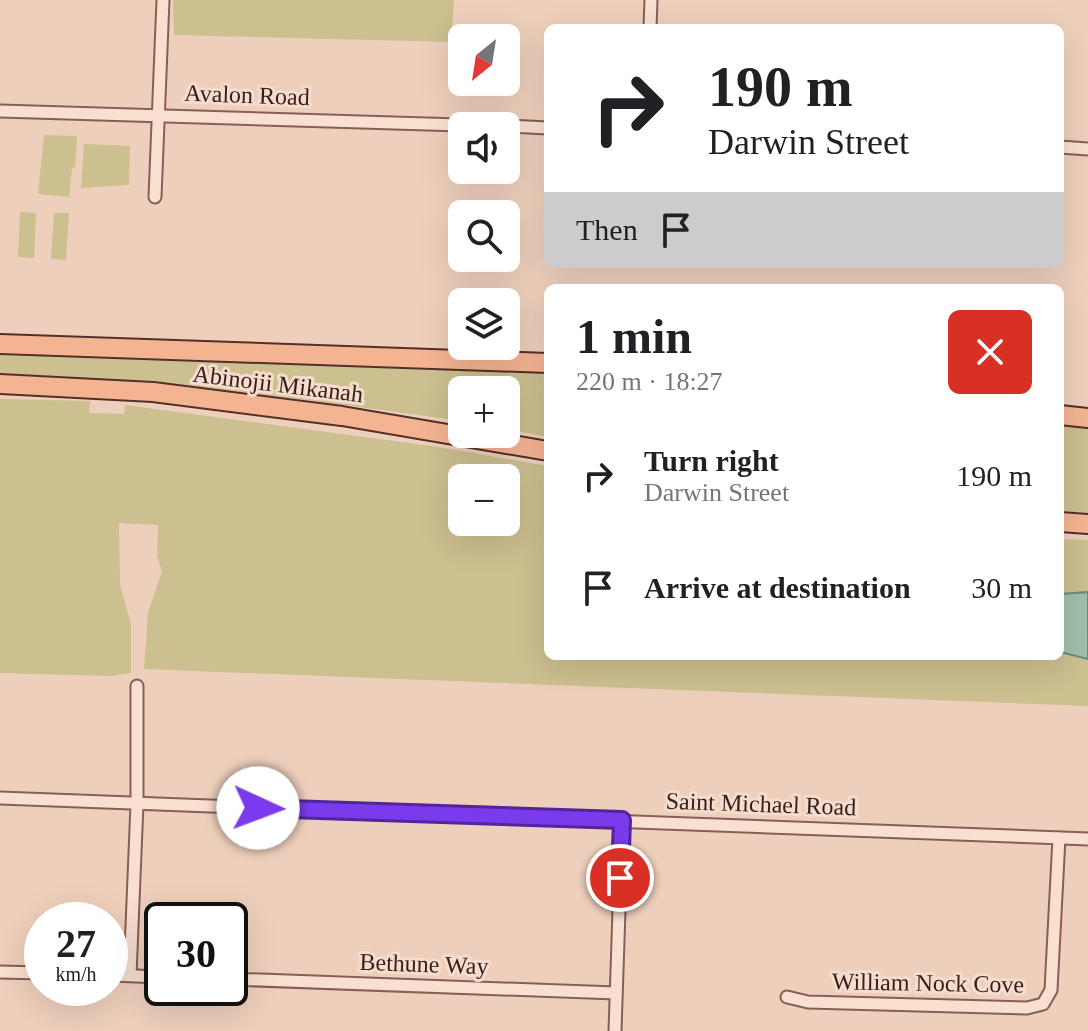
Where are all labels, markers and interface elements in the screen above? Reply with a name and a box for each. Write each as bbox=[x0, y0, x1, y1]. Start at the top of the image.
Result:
north arrow bbox=[448, 24, 520, 96]
map controls bbox=[448, 24, 520, 536]
icon: right bbox=[576, 56, 680, 160]
text: 190 m bbox=[708, 56, 853, 118]
street label: Avalon Road bbox=[184, 80, 310, 110]
button: sound bbox=[448, 112, 520, 184]
text: Darwin Street bbox=[708, 122, 909, 162]
button: search bbox=[448, 200, 520, 272]
icon: arrive bbox=[654, 208, 698, 252]
text: Then bbox=[576, 213, 638, 246]
button: layers bbox=[448, 288, 520, 360]
text: 1 min bbox=[576, 310, 692, 363]
button: close bbox=[948, 310, 1032, 394]
street label: Abinojii Mikanah bbox=[191, 361, 365, 407]
text: 220 m · 18:27 bbox=[576, 367, 723, 396]
button: + bbox=[448, 376, 520, 448]
text: Turn right bbox=[644, 444, 779, 477]
icon: right bbox=[576, 454, 620, 498]
text: 190 m bbox=[956, 459, 1032, 492]
button: − bbox=[448, 464, 520, 536]
text: Darwin Street bbox=[644, 478, 789, 507]
icon: arrive bbox=[576, 566, 620, 610]
text: Arrive at destination bbox=[644, 571, 911, 604]
text: 30 m bbox=[971, 571, 1032, 604]
position arrow bbox=[216, 766, 300, 850]
street label: Saint Michael Road bbox=[665, 788, 857, 820]
pin bbox=[586, 844, 654, 912]
icon: arrive bbox=[598, 856, 642, 900]
speed limit sign: 30 bbox=[144, 902, 248, 1006]
text: 27 bbox=[56, 921, 96, 966]
street label: Bethune Way bbox=[359, 949, 489, 979]
text: km/h bbox=[55, 963, 97, 985]
street label: William Nock Cove bbox=[832, 968, 1024, 998]

